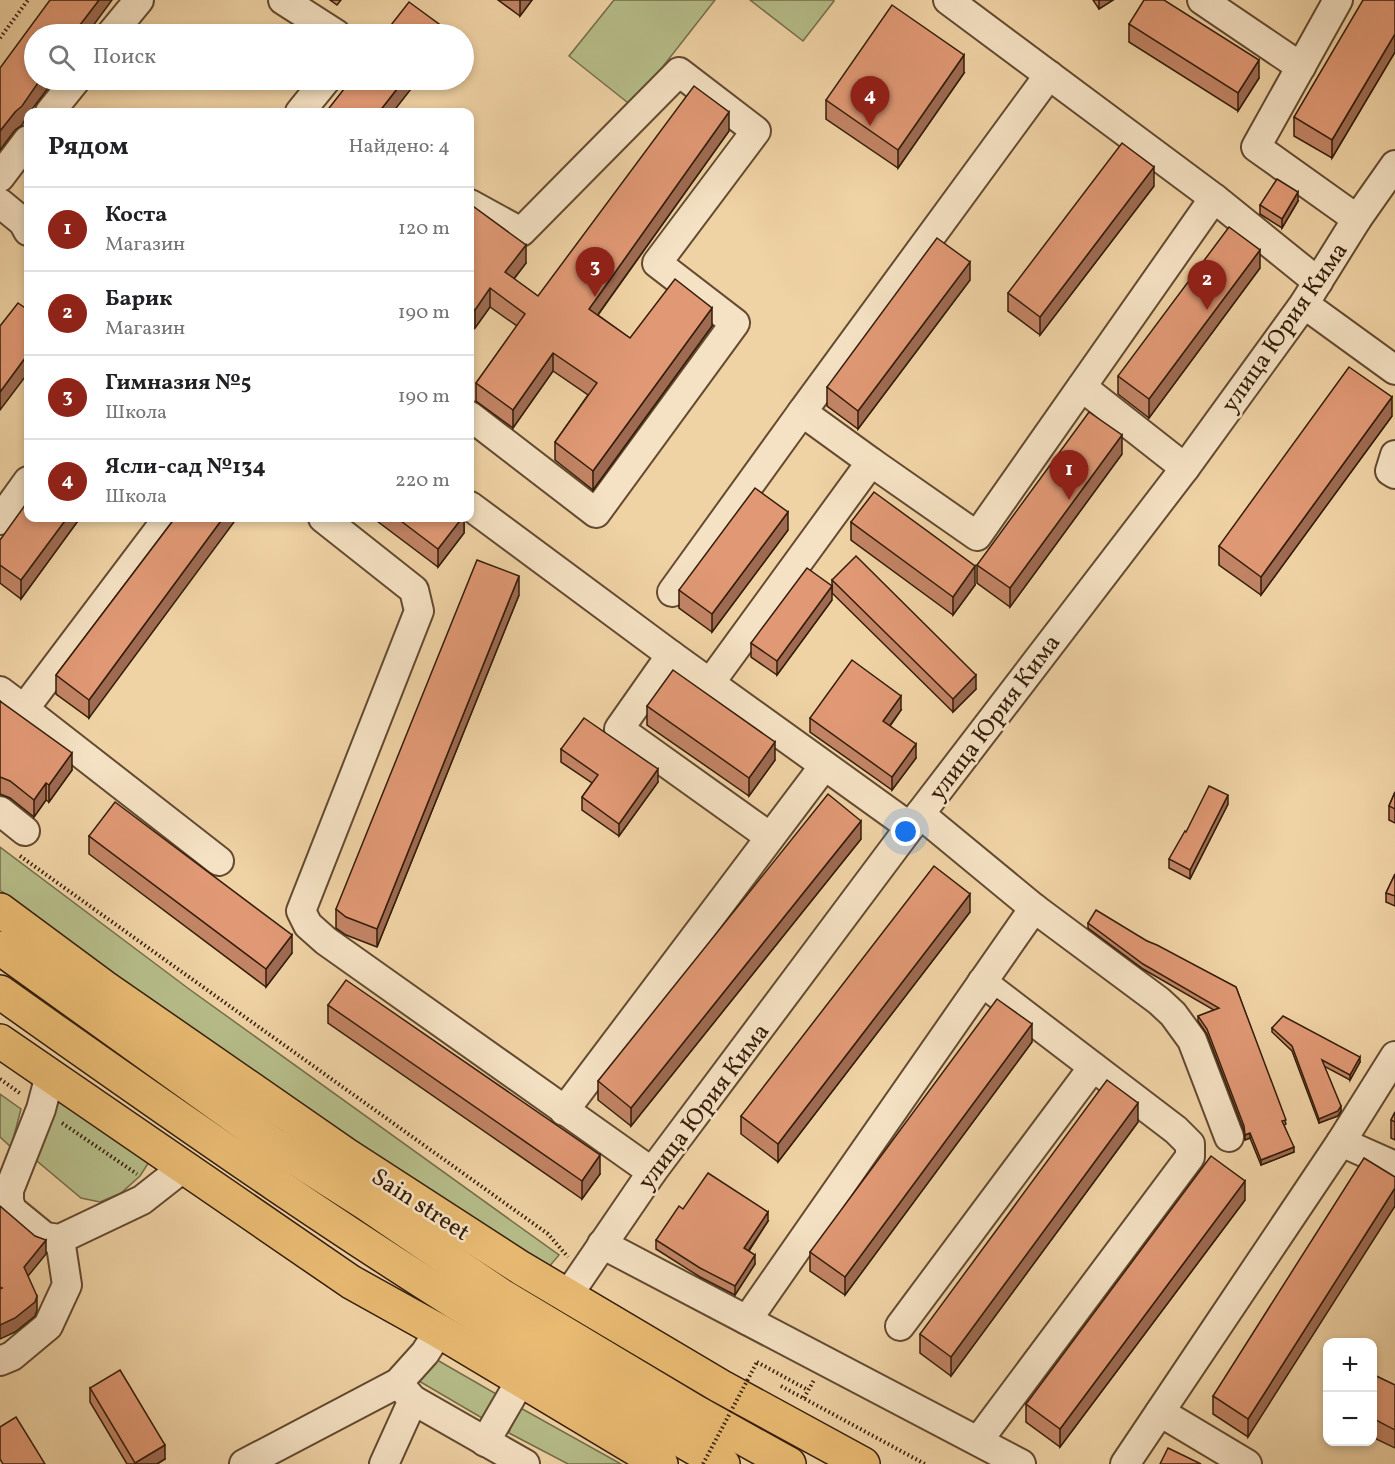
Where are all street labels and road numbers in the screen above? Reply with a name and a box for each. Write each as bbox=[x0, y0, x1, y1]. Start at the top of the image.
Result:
street label: улица Юрия Кима bbox=[1214, 236, 1357, 420]
street label: улица Юрия Кима bbox=[922, 628, 1070, 809]
street label: улица Юрия Кима bbox=[631, 1017, 779, 1198]
street label: Sain street bbox=[364, 1161, 476, 1250]

